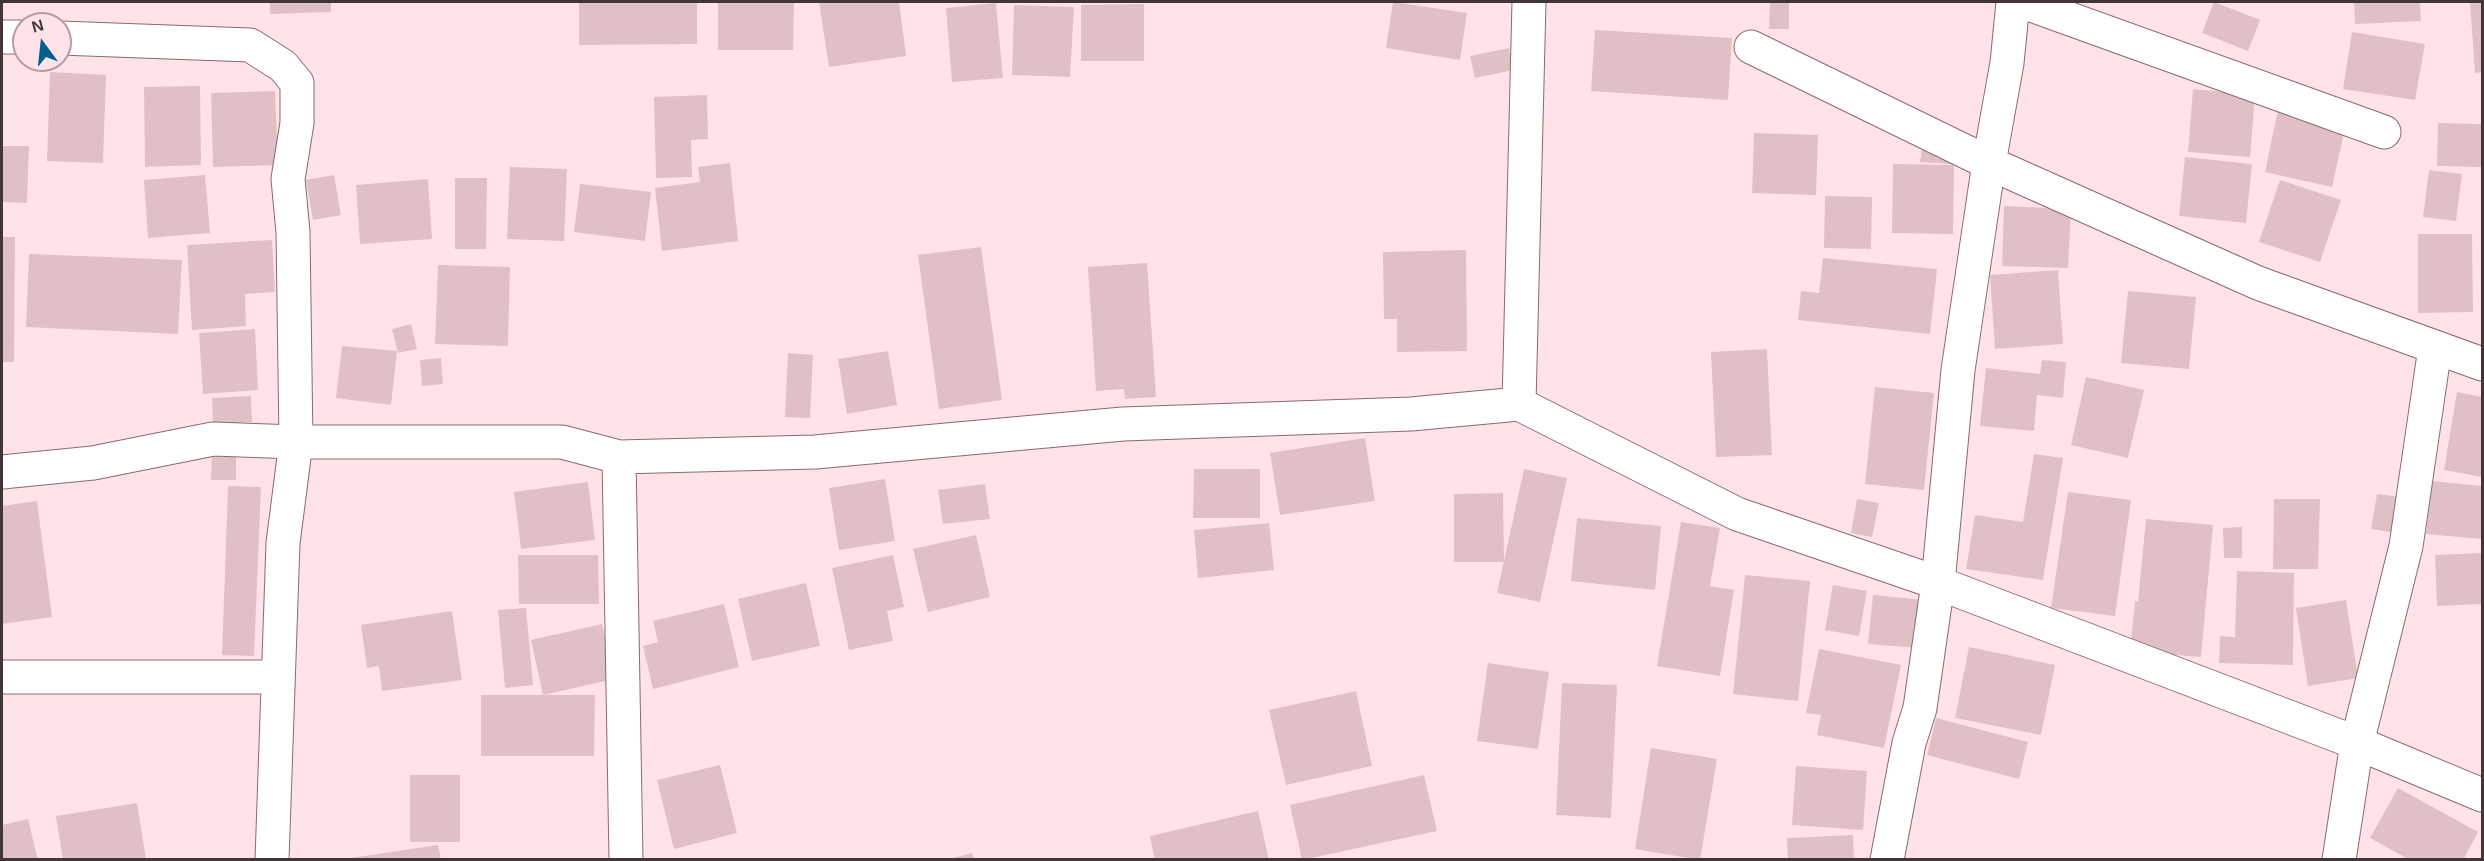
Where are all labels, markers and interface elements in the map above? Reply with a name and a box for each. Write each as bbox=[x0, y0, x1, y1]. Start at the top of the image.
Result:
north arrow bbox=[12, 12, 72, 72]
text: N bbox=[30, 16, 46, 36]

